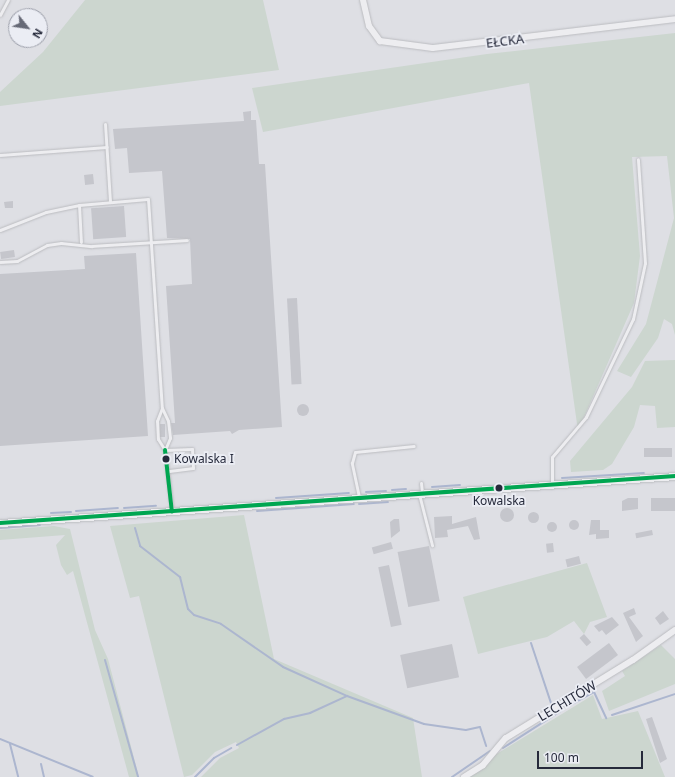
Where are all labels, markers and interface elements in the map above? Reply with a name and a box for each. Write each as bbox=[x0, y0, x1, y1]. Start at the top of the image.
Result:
north arrow bbox=[8, 8, 48, 48]
text: N bbox=[29, 26, 47, 41]
street label: EŁCKA bbox=[485, 31, 525, 51]
place label: Kowalska I bbox=[174, 452, 234, 466]
marker: Kowalska I bbox=[161, 454, 171, 464]
marker: Kowalska bbox=[494, 483, 504, 493]
place label: Kowalska bbox=[473, 494, 525, 508]
street label: LECHITÓW bbox=[535, 677, 599, 725]
scale bar bbox=[539, 743, 645, 769]
text: 100 m bbox=[544, 749, 579, 766]

